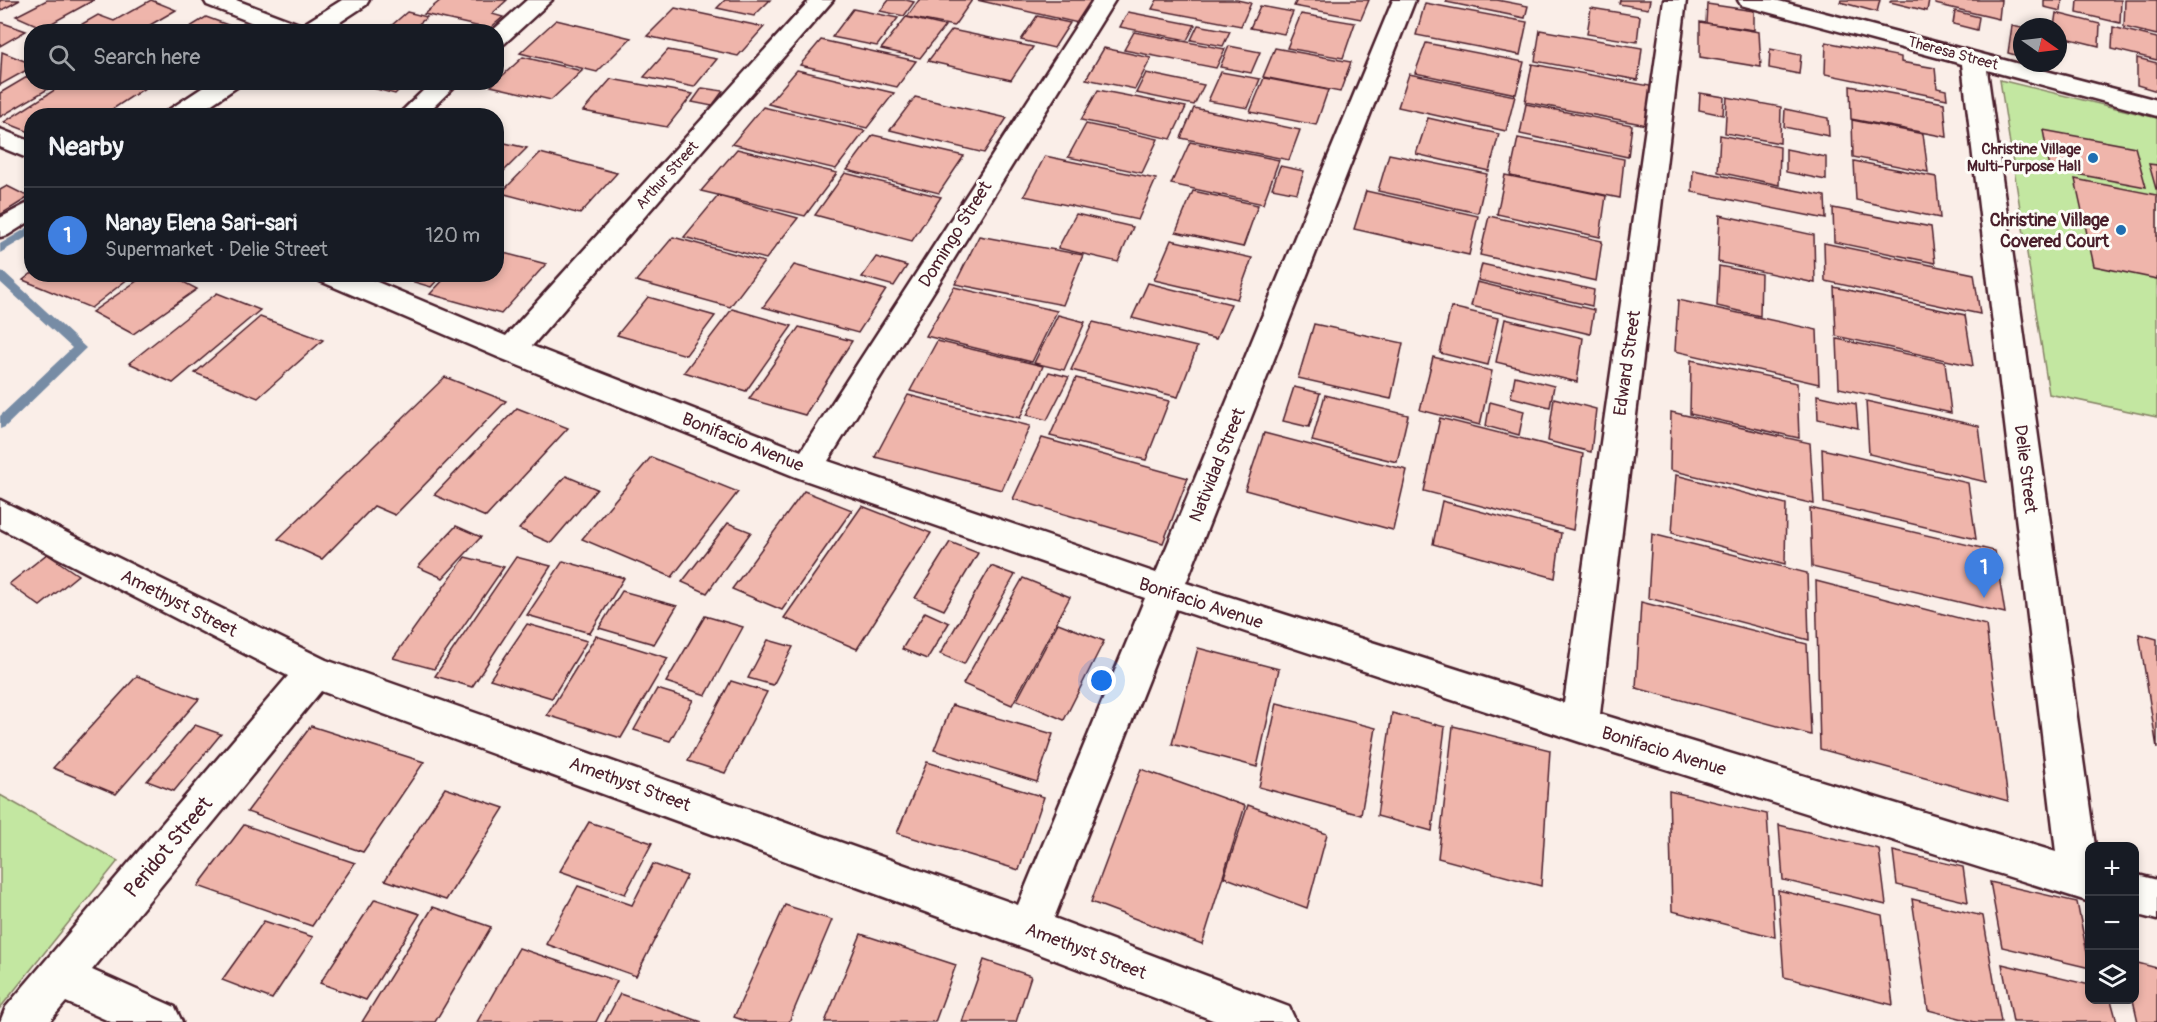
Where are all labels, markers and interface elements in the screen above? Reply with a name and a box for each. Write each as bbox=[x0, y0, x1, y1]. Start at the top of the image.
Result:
north arrow bbox=[2013, 18, 2067, 72]
search box bbox=[24, 24, 504, 90]
street label: Theresa Street bbox=[1906, 32, 2001, 75]
icon: search bbox=[45, 41, 78, 74]
text: Search here bbox=[93, 43, 200, 71]
text: Nearby bbox=[48, 131, 124, 163]
street label: Arthur Street bbox=[632, 137, 704, 213]
place label: Christine Village Multi-Purpose Hall bbox=[1967, 140, 2082, 176]
marker: Christine Village Multi-Purpose Hall bbox=[2086, 151, 2100, 165]
street label: Domingo Street bbox=[914, 176, 998, 292]
text: Nanay Elena Sari-sari bbox=[105, 209, 297, 237]
place label: Christine Village Covered Court bbox=[1990, 209, 2110, 253]
text: 1 bbox=[64, 223, 71, 248]
text: 120 m bbox=[425, 223, 480, 248]
marker: Christine Village Covered Court bbox=[2114, 223, 2128, 237]
text: Supermarket · Delie Street bbox=[105, 237, 328, 262]
street label: Edward Street bbox=[1609, 308, 1646, 417]
street label: Natividad Street bbox=[1184, 404, 1251, 526]
street label: Bonifacio Avenue bbox=[679, 408, 807, 477]
street label: Delie Street bbox=[2009, 423, 2042, 515]
pin: 1 bbox=[1964, 548, 2004, 598]
street label: Amethyst Street bbox=[117, 564, 241, 643]
street label: Bonifacio Avenue bbox=[1136, 573, 1266, 634]
your location bbox=[1087, 666, 1116, 695]
street label: Bonifacio Avenue bbox=[1599, 722, 1729, 781]
street label: Amethyst Street bbox=[566, 752, 694, 817]
street label: Peridot Street bbox=[118, 791, 219, 904]
map controls bbox=[2085, 842, 2139, 1004]
button: + bbox=[2085, 842, 2139, 896]
button: − bbox=[2085, 896, 2139, 950]
street label: Amethyst Street bbox=[1022, 918, 1150, 985]
button: layers bbox=[2085, 950, 2139, 1004]

